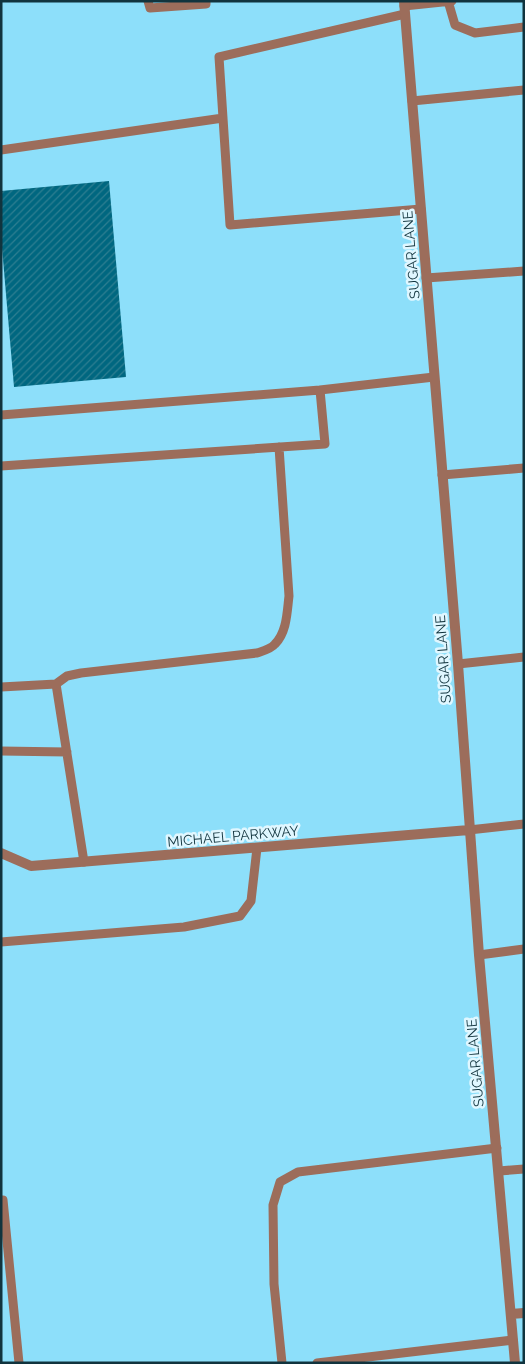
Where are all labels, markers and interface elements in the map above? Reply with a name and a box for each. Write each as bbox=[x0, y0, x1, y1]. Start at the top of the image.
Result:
street label: SUGAR LANE bbox=[399, 210, 423, 300]
street label: SUGAR LANE bbox=[432, 614, 454, 704]
street label: MICHAEL PARKWAY bbox=[167, 822, 299, 850]
street label: SUGAR LANE bbox=[463, 1018, 487, 1108]

